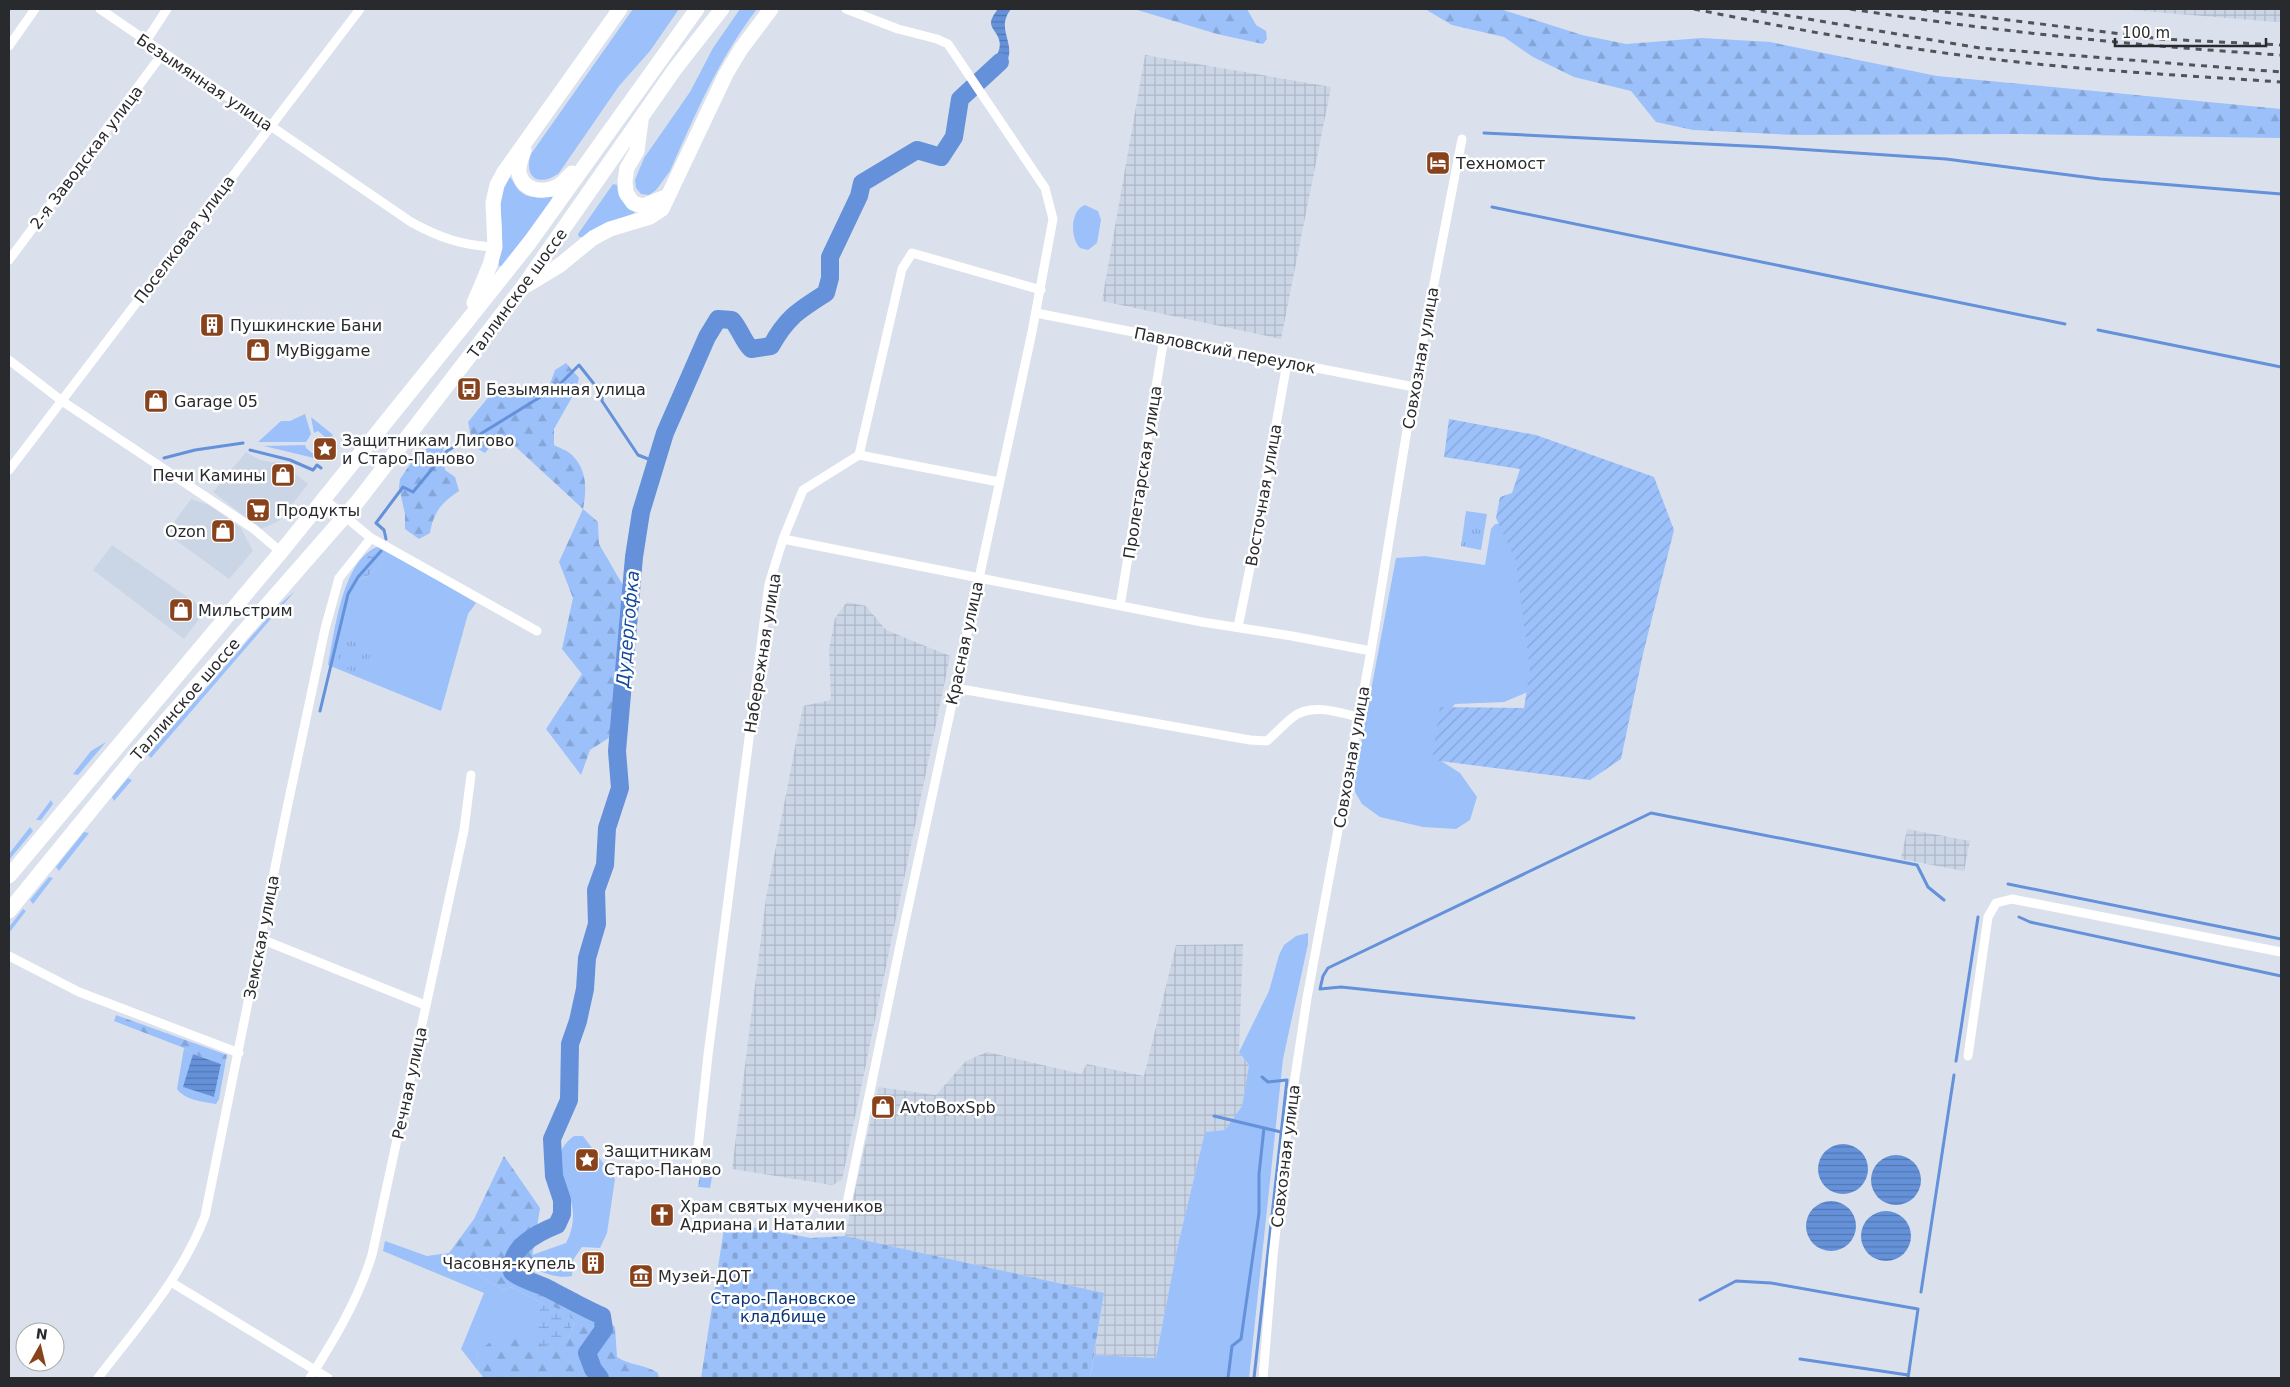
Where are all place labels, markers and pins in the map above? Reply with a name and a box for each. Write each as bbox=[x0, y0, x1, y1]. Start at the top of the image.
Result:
hotel icon: Техномост bbox=[1425, 150, 1451, 176]
place label: Техномост bbox=[1455, 154, 1545, 173]
building icon: Пушкинские Бани bbox=[199, 312, 225, 338]
place label: Пушкинские Бани bbox=[230, 316, 382, 335]
shop icon: MyBiggame bbox=[245, 337, 271, 363]
place label: MyBiggame bbox=[276, 341, 370, 360]
bus stop icon: Безымянная улица bbox=[456, 376, 482, 402]
place label: Безымянная улица bbox=[486, 380, 646, 399]
shop icon: Garage 05 bbox=[143, 388, 169, 414]
place label: Garage 05 bbox=[174, 392, 258, 411]
place label: Защитникам Лигово и Старо-Паново bbox=[342, 431, 514, 468]
place icon: Защитникам Лигово и Старо-Паново bbox=[312, 436, 338, 462]
shop icon: Печи Камины bbox=[270, 462, 296, 488]
place label: Печи Камины bbox=[152, 466, 266, 485]
supermarket icon: Продукты bbox=[245, 497, 271, 523]
place label: Продукты bbox=[276, 501, 360, 520]
shop icon: Ozon bbox=[210, 518, 236, 544]
place label: Ozon bbox=[165, 522, 206, 541]
shop icon: Мильстрим bbox=[168, 597, 194, 623]
place label: Мильстрим bbox=[198, 601, 293, 620]
shop icon: AvtoBoxSpb bbox=[870, 1094, 896, 1120]
place label: AvtoBoxSpb bbox=[900, 1098, 996, 1117]
place label: Защитникам Старо-Паново bbox=[604, 1142, 721, 1179]
place icon: Защитникам Старо-Паново bbox=[574, 1147, 600, 1173]
place label: Храм святых мучеников Адриана и Наталии bbox=[680, 1197, 883, 1234]
church icon: Храм святых мучеников Адриана и Наталии bbox=[649, 1202, 675, 1228]
building icon: Часовня-купель bbox=[580, 1250, 606, 1276]
place label: Часовня-купель bbox=[442, 1254, 576, 1273]
museum icon: Музей-ДОТ bbox=[628, 1263, 654, 1289]
place label: Музей-ДОТ bbox=[658, 1267, 751, 1286]

